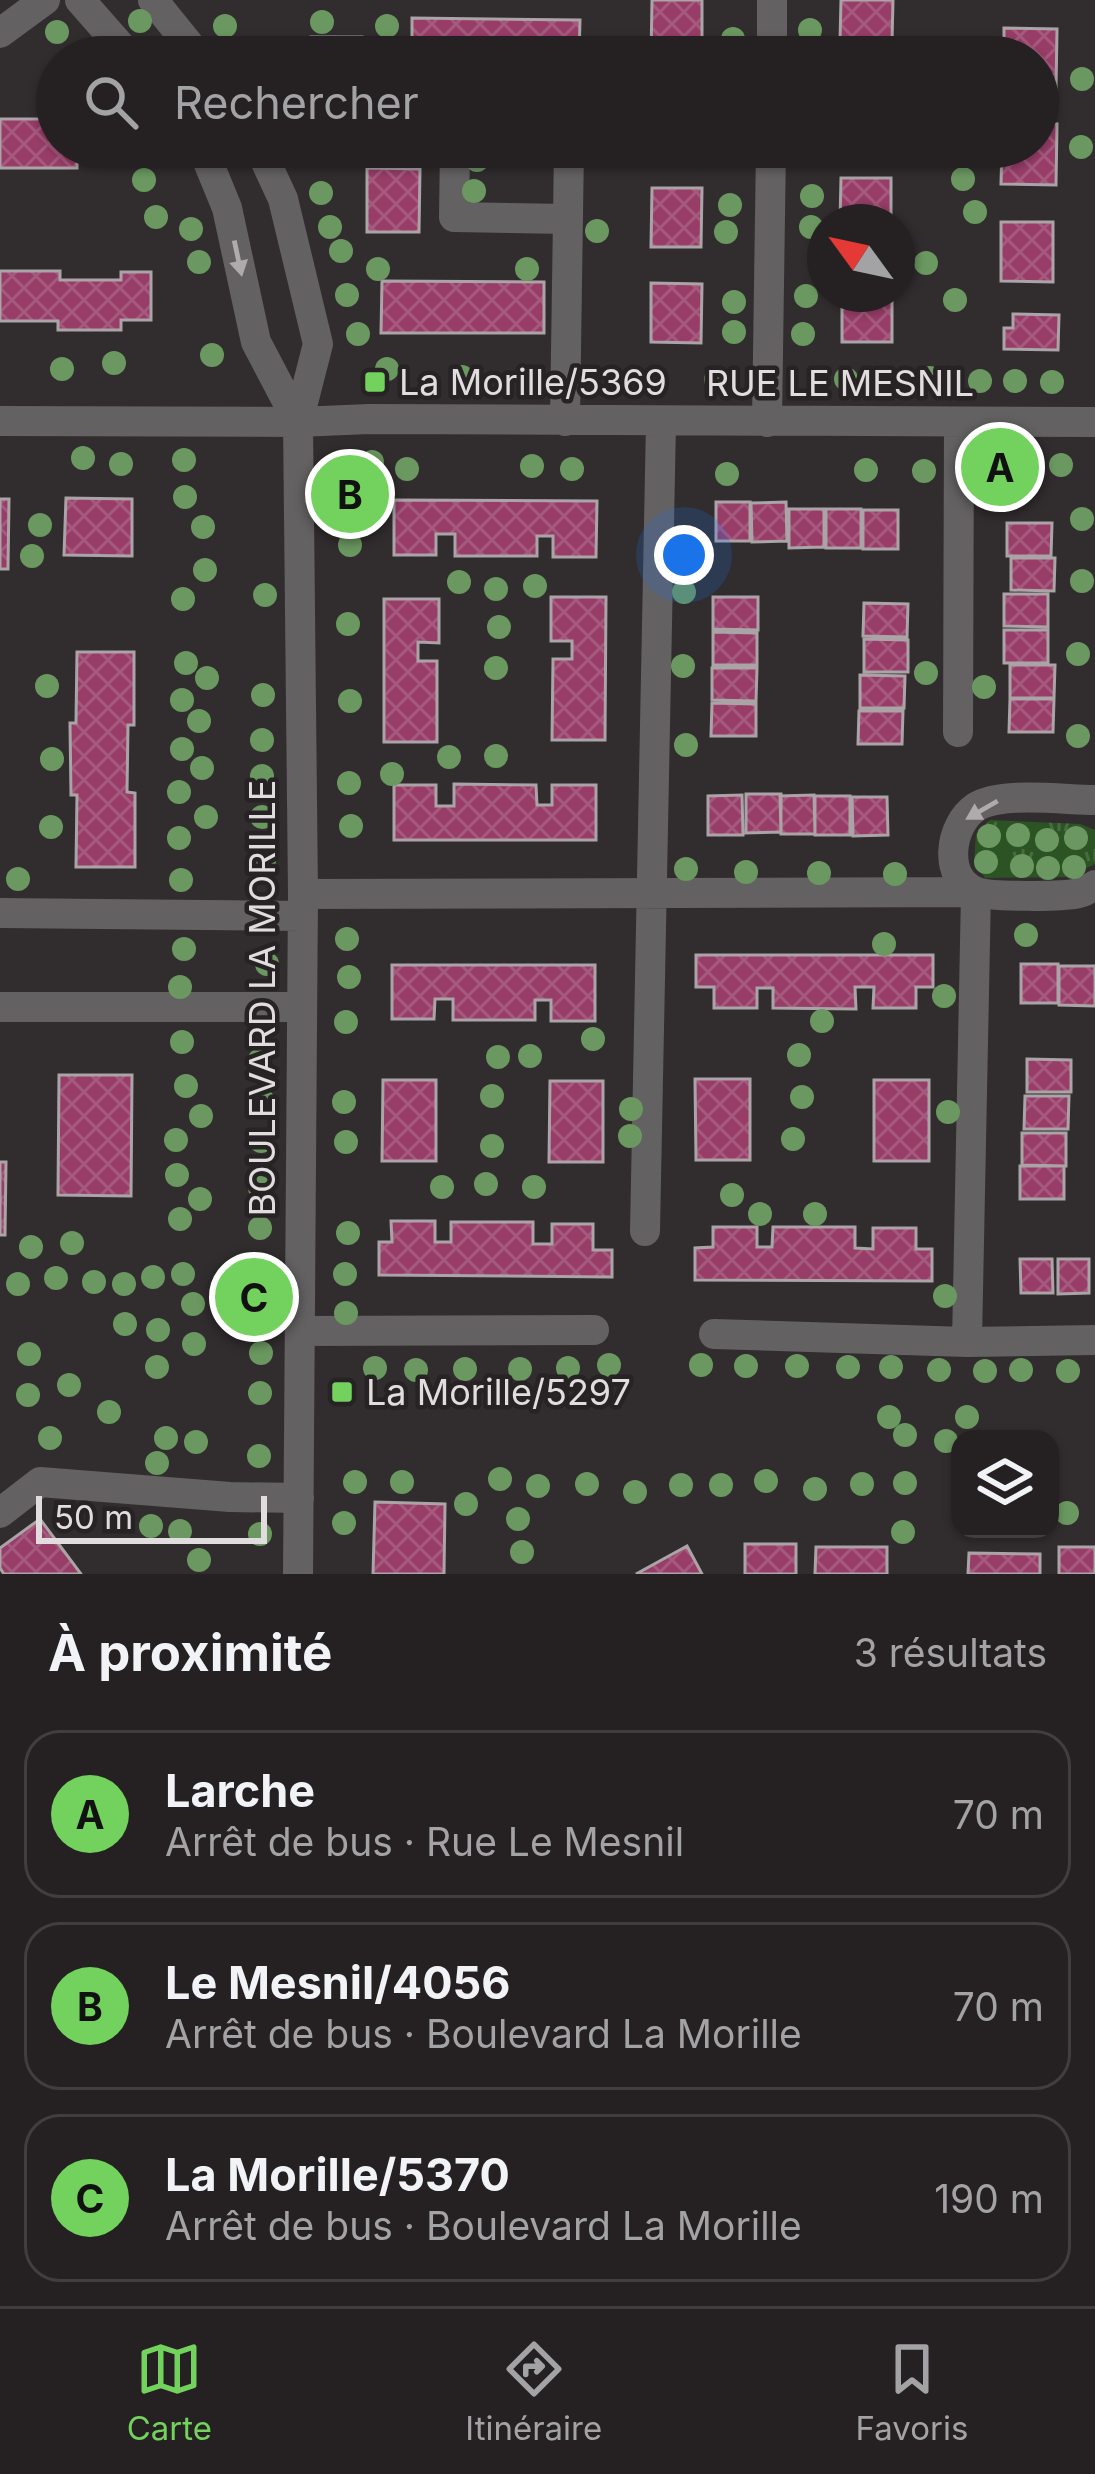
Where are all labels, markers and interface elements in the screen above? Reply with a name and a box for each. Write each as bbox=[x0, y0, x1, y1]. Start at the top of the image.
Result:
search box bbox=[36, 36, 1059, 168]
icon: search bbox=[78, 69, 144, 135]
text: Rechercher bbox=[174, 75, 419, 130]
north arrow bbox=[807, 204, 915, 312]
one-way arrow bbox=[229, 239, 248, 277]
place label: La Morille/5369 bbox=[399, 360, 667, 404]
street label: RUE LE MESNIL bbox=[706, 361, 974, 405]
marker: La Morille/5369 bbox=[362, 369, 388, 395]
pin: A bbox=[961, 422, 1039, 512]
pin: B bbox=[311, 449, 389, 539]
your location bbox=[654, 525, 714, 585]
street label: BOULEVARD LA MORILLE bbox=[240, 780, 284, 1216]
one-way arrow bbox=[965, 799, 998, 820]
pin: C bbox=[215, 1252, 293, 1342]
place label: La Morille/5297 bbox=[366, 1370, 631, 1414]
marker: La Morille/5297 bbox=[329, 1379, 355, 1405]
map controls bbox=[951, 1430, 1059, 1538]
button: layers bbox=[951, 1430, 1059, 1538]
scale bar bbox=[36, 1490, 267, 1543]
text: 50 m bbox=[54, 1497, 133, 1537]
text: À proximité bbox=[48, 1622, 332, 1683]
text: 3 résultats bbox=[854, 1629, 1047, 1676]
text: Larche bbox=[165, 1763, 315, 1818]
text: A bbox=[75, 1791, 105, 1838]
text: 70 m bbox=[953, 1791, 1044, 1838]
text: Arrêt de bus · Rue Le Mesnil bbox=[165, 1818, 684, 1865]
text: Le Mesnil/4056 bbox=[165, 1955, 510, 2010]
text: B bbox=[77, 1983, 103, 2030]
text: 70 m bbox=[953, 1983, 1044, 2030]
text: Arrêt de bus · Boulevard La Morille bbox=[165, 2010, 802, 2057]
text: La Morille/5370 bbox=[165, 2147, 510, 2202]
text: C bbox=[76, 2175, 104, 2222]
text: 190 m bbox=[934, 2175, 1044, 2222]
text: Arrêt de bus · Boulevard La Morille bbox=[165, 2202, 802, 2249]
tab: Carte bbox=[127, 2336, 212, 2448]
tab: Itinéraire bbox=[465, 2336, 602, 2448]
tab: Favoris bbox=[856, 2336, 968, 2448]

